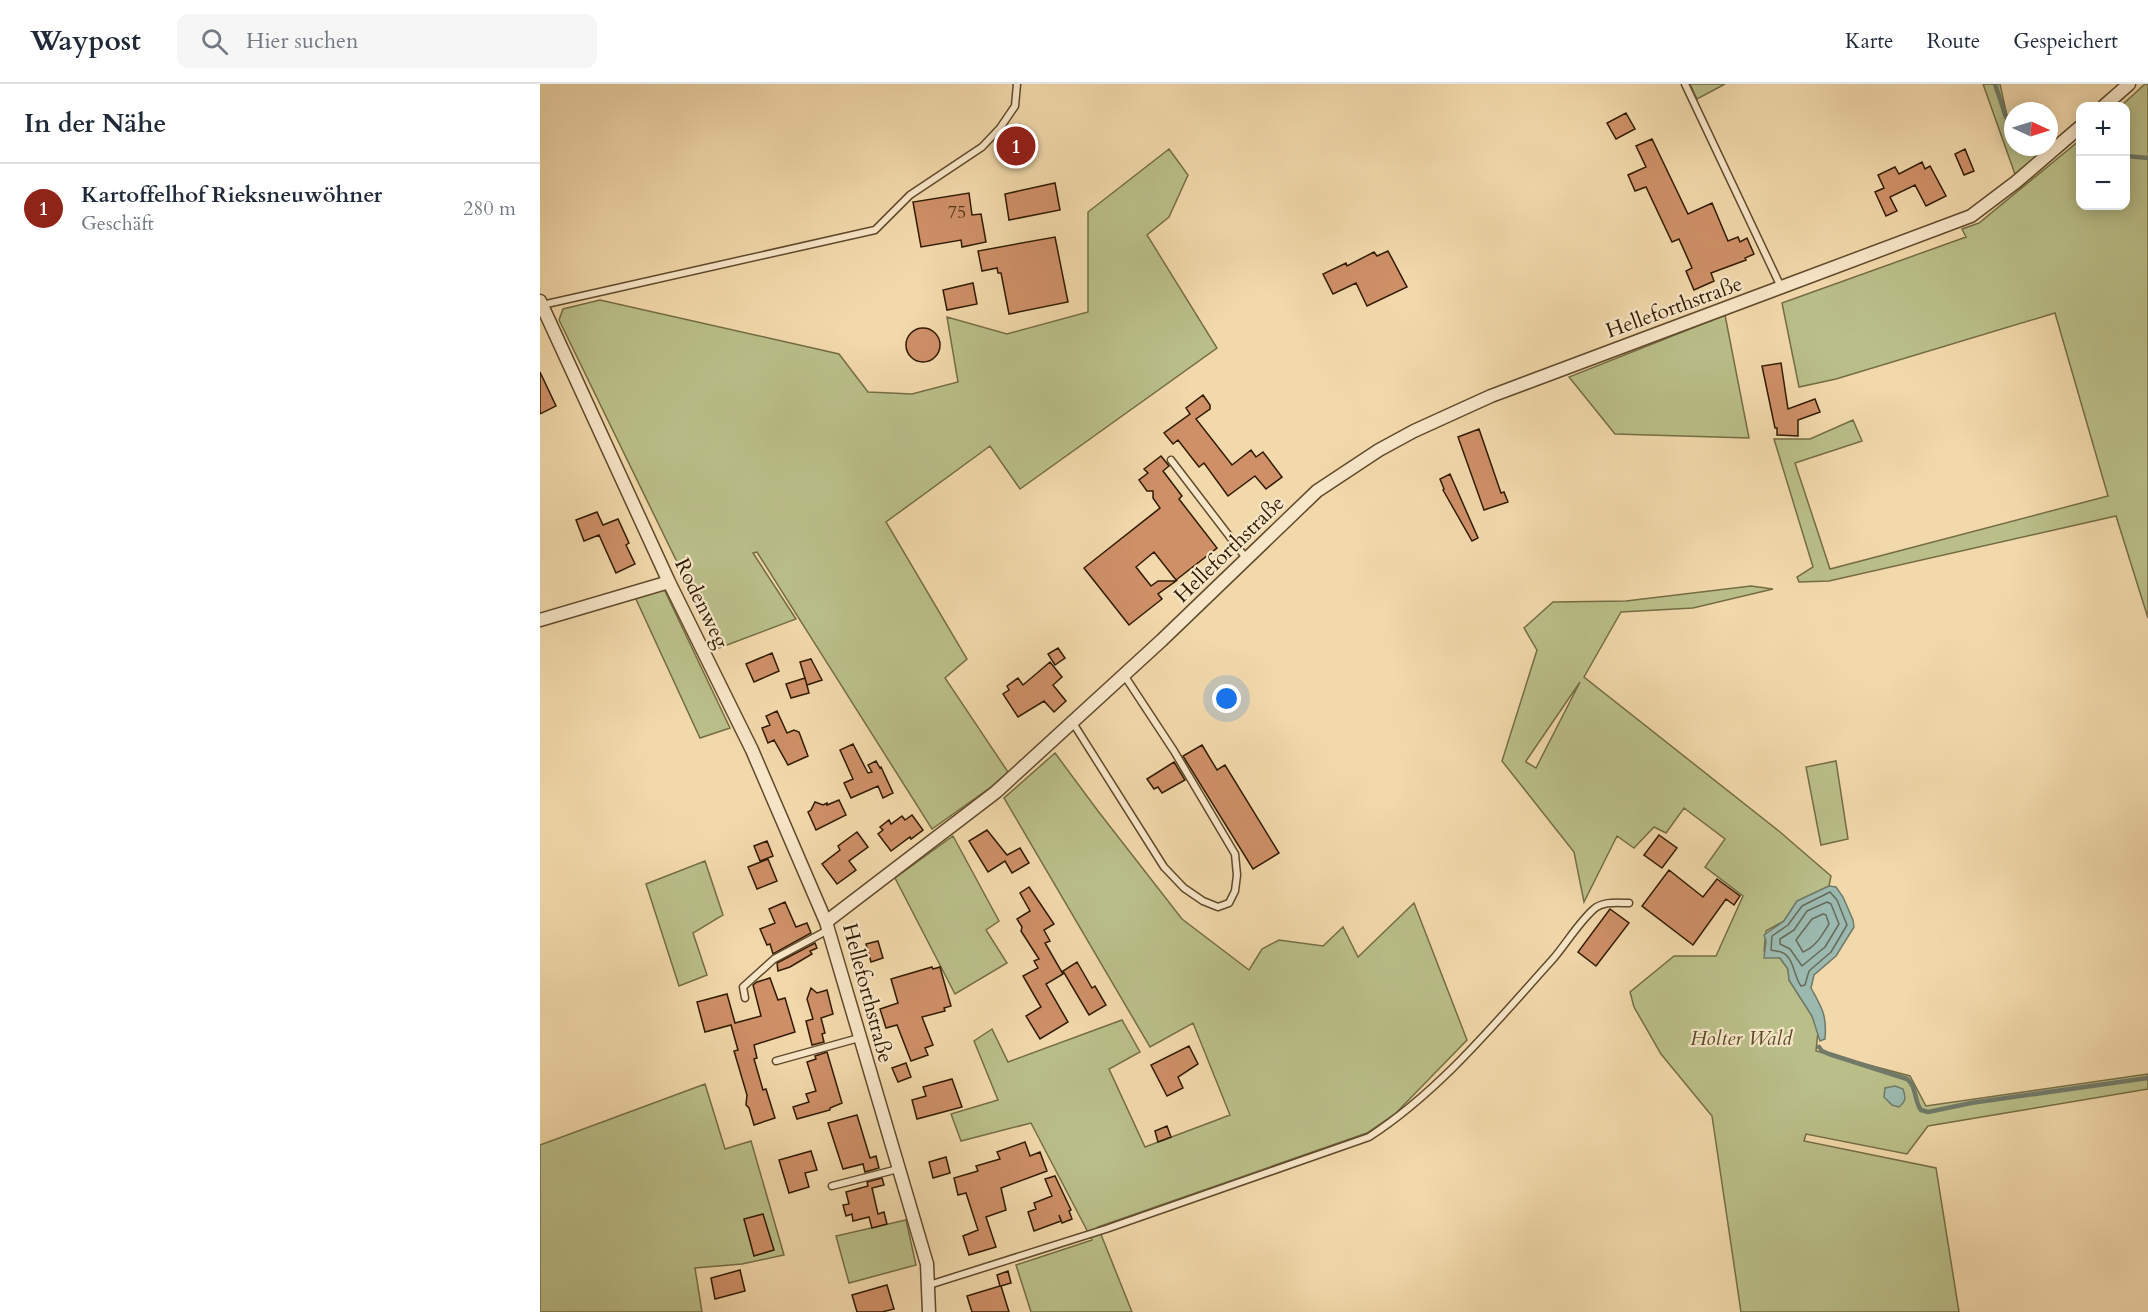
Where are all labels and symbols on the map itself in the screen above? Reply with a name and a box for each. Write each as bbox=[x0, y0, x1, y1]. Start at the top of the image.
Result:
north arrow bbox=[2004, 102, 2058, 156]
pin: 1 bbox=[996, 124, 1036, 168]
house number: 75 bbox=[948, 200, 966, 225]
street label: Helleforthstraße bbox=[1602, 269, 1746, 346]
street label: Helleforthstraße bbox=[1168, 489, 1291, 610]
street label: Rodenweg bbox=[667, 553, 736, 653]
your location bbox=[1212, 684, 1241, 713]
street label: Helleforthstraße bbox=[835, 920, 900, 1066]
park label: Holter Wald bbox=[1690, 1024, 1793, 1053]

